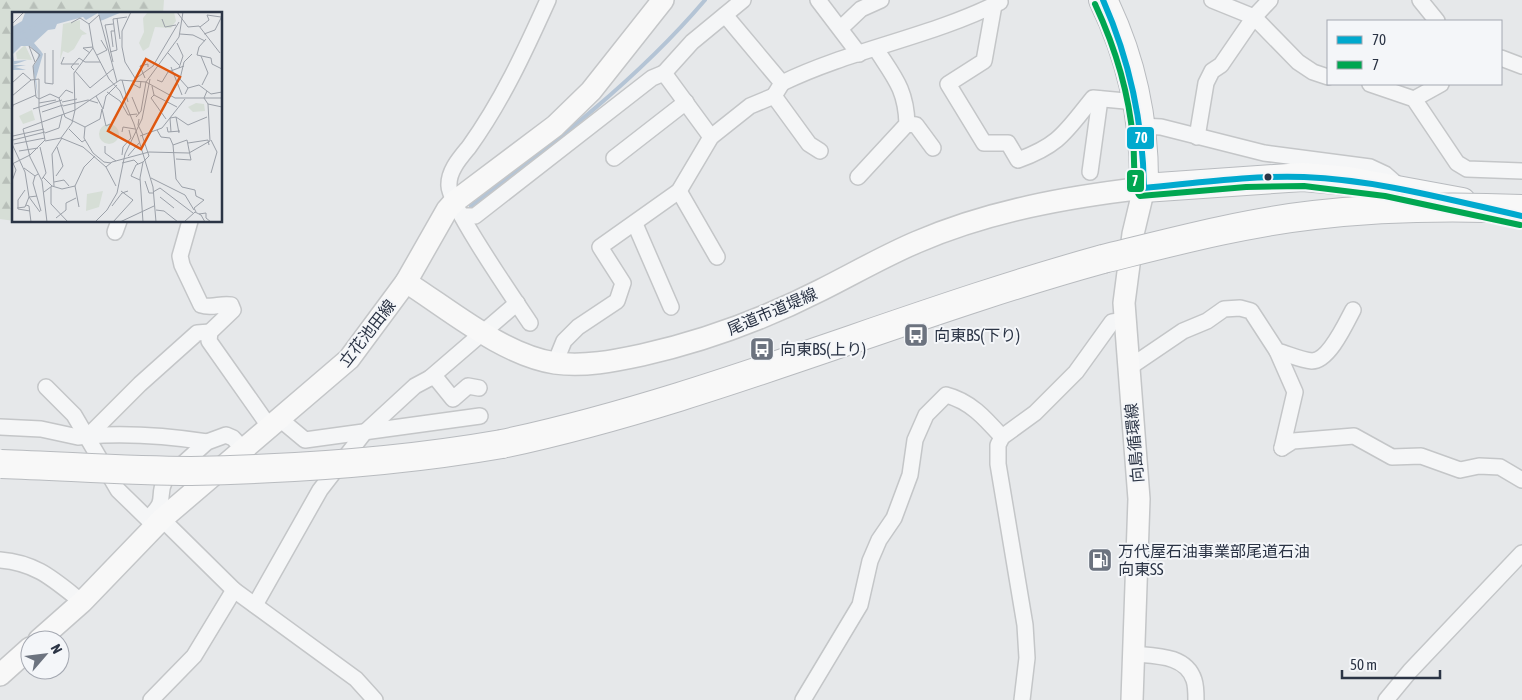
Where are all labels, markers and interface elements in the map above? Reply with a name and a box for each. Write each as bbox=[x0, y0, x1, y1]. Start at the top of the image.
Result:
inset map bbox=[12, 12, 222, 222]
legend bbox=[1327, 20, 1502, 85]
text: 70 bbox=[1372, 31, 1386, 48]
text: 7 bbox=[1372, 56, 1379, 73]
line badge: 70 bbox=[1126, 126, 1155, 150]
text: 70 bbox=[1134, 130, 1148, 146]
line badge: 7 bbox=[1126, 169, 1145, 193]
unlabelled marker bbox=[1263, 172, 1273, 182]
text: 7 bbox=[1132, 173, 1138, 189]
street label: 尾道市道堤線 bbox=[724, 284, 820, 338]
street label: 立花池田線 bbox=[335, 296, 399, 370]
bus stop icon: 向東BS(下り) bbox=[903, 322, 929, 348]
place label: 向東BS(下り) bbox=[934, 326, 1020, 345]
bus stop icon: 向東BS(上り) bbox=[749, 336, 775, 362]
place label: 向東BS(上り) bbox=[780, 340, 866, 359]
street label: 向島循環線 bbox=[1122, 402, 1146, 484]
place label: 万代屋石油事業部尾道石油 向東SS bbox=[1118, 542, 1310, 578]
fuel station icon: 万代屋石油事業部尾道石油 向東SS bbox=[1087, 547, 1113, 573]
north arrow bbox=[20, 630, 70, 680]
text: N bbox=[47, 641, 65, 656]
scale bar bbox=[1342, 648, 1440, 680]
text: 50 m bbox=[1350, 656, 1377, 673]

